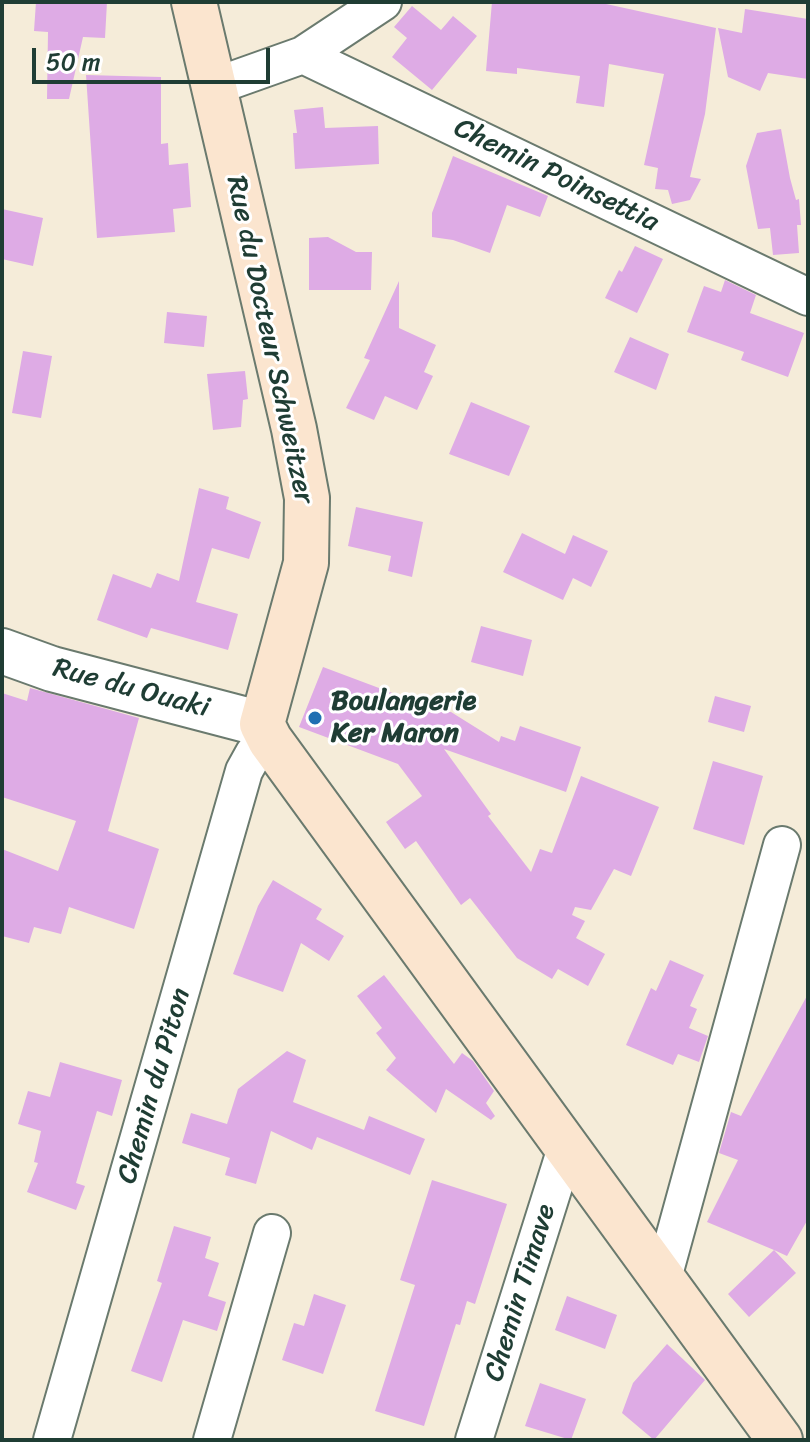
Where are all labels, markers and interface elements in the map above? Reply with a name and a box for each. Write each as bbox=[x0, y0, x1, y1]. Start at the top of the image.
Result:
scale bar bbox=[36, 32, 274, 82]
text: 50 m bbox=[46, 41, 101, 83]
street label: Chemin Poinsettia bbox=[448, 112, 664, 240]
street label: Rue du Docteur Schweitzer bbox=[218, 173, 320, 507]
street label: Rue du Ouaki bbox=[49, 652, 213, 726]
place label: Boulangerie Ker Maron bbox=[331, 685, 476, 751]
marker: Boulangerie Ker Maron bbox=[306, 709, 324, 727]
street label: Chemin du Piton bbox=[111, 984, 199, 1188]
street label: Chemin Timave bbox=[478, 1200, 564, 1386]

